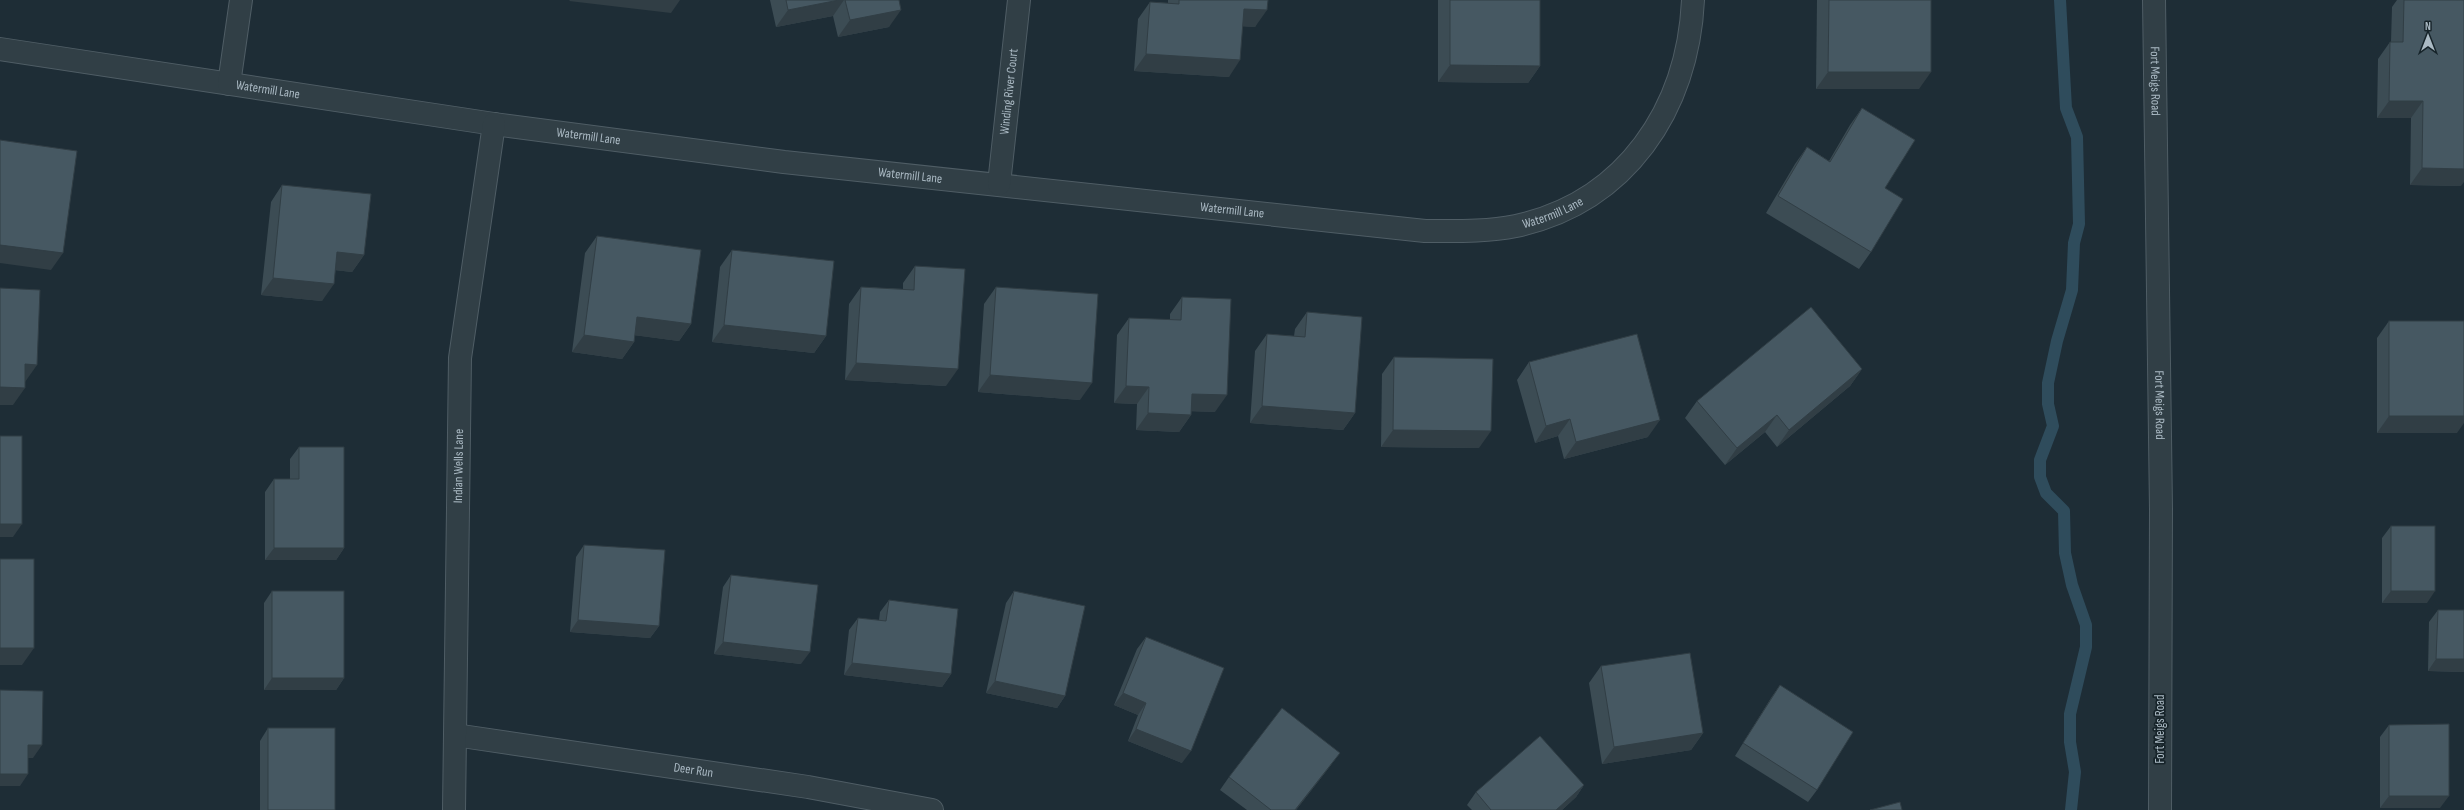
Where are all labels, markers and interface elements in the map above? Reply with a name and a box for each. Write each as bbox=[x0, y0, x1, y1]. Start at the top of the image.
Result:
north arrow bbox=[2408, 16, 2448, 56]
text: N bbox=[2425, 20, 2431, 33]
street label: Fort Meigs Road bbox=[2147, 46, 2164, 116]
street label: Winding River Court bbox=[996, 48, 1022, 135]
street label: Watermill Lane bbox=[235, 77, 301, 102]
street label: Watermill Lane bbox=[556, 124, 621, 148]
street label: Watermill Lane bbox=[877, 164, 943, 187]
street label: Watermill Lane bbox=[1521, 193, 1586, 232]
street label: Watermill Lane bbox=[1199, 199, 1265, 222]
street label: Fort Meigs Road bbox=[2151, 370, 2168, 440]
street label: Indian Wells Lane bbox=[450, 429, 467, 503]
street label: Fort Meigs Road bbox=[2152, 694, 2168, 764]
street label: Deer Run bbox=[673, 759, 714, 781]

